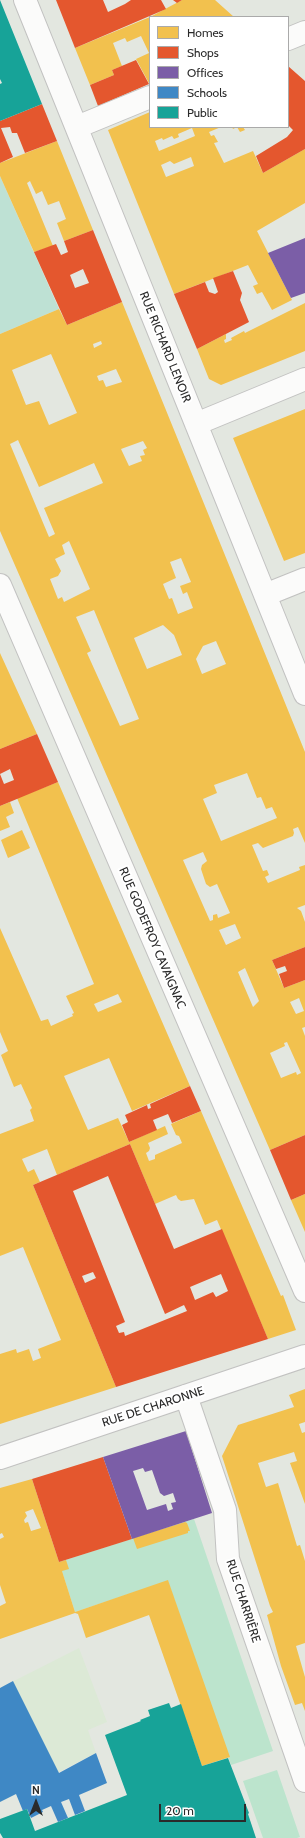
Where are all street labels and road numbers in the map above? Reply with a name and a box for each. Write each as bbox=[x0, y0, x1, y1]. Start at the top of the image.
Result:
street label: RUE RICHARD LENOIR bbox=[136, 290, 194, 404]
street label: RUE GODEFROY CAVAIGNAC bbox=[116, 865, 188, 1011]
street label: RUE DE CHARONNE bbox=[100, 1384, 206, 1430]
street label: RUE CHARRIÈRE bbox=[223, 1558, 263, 1644]

